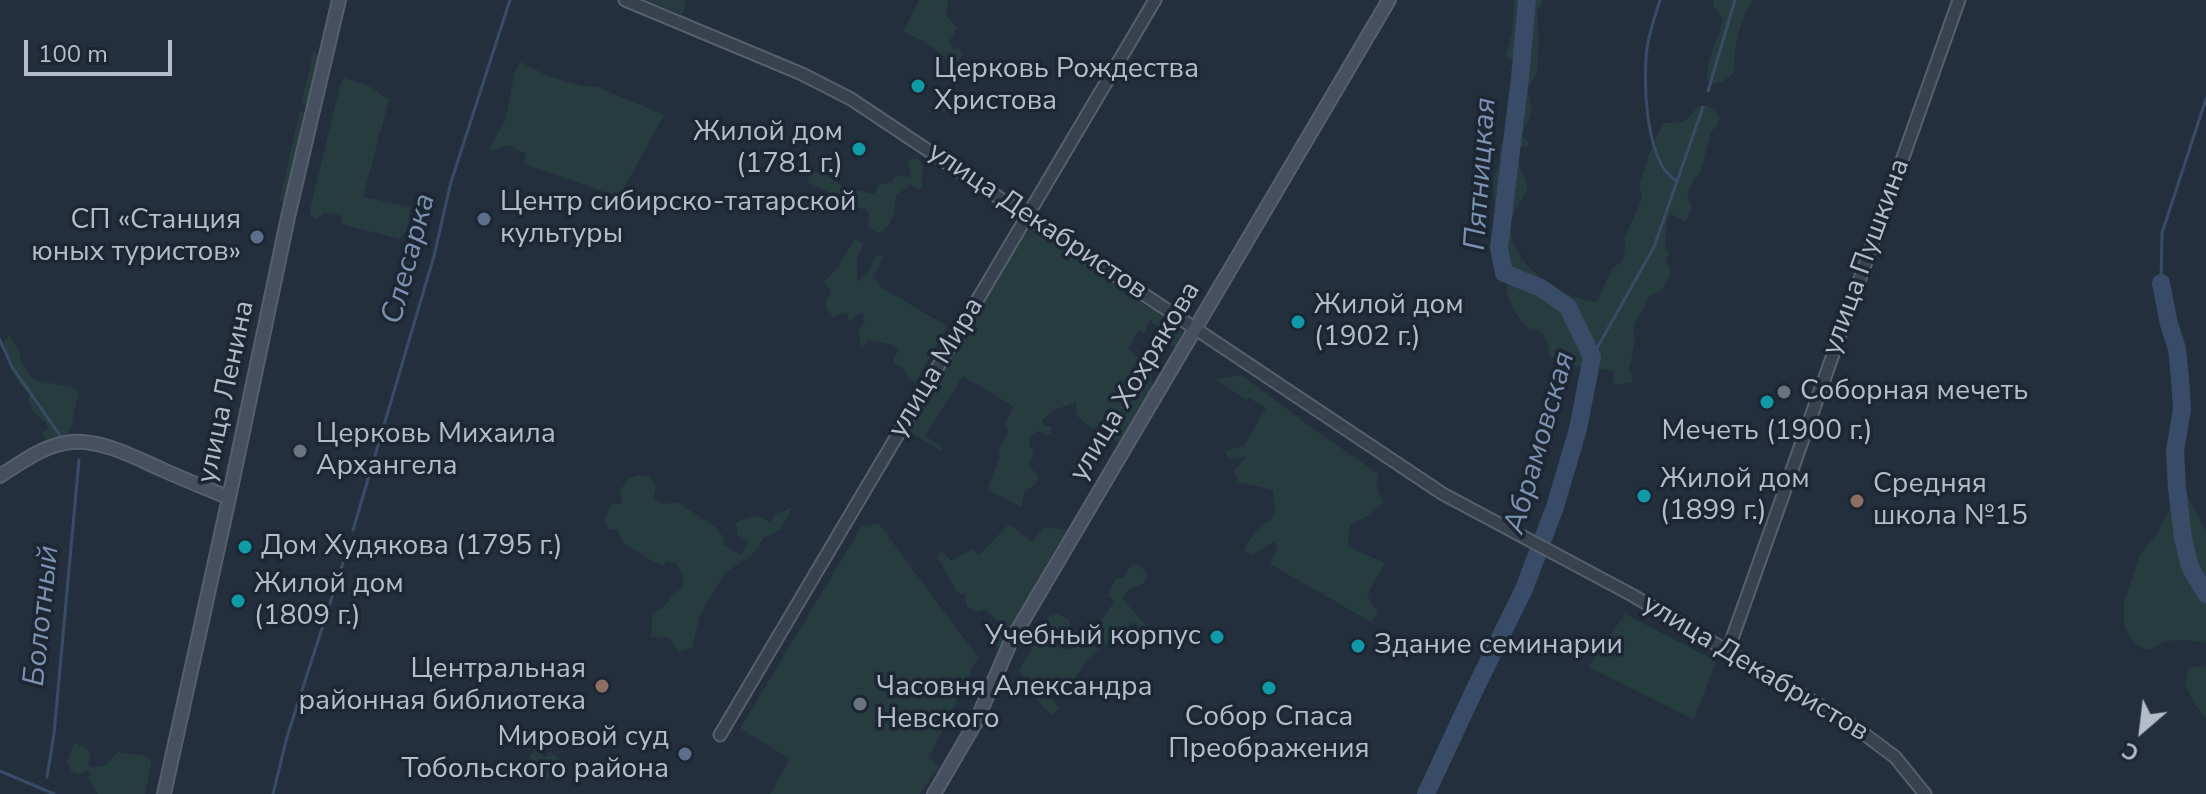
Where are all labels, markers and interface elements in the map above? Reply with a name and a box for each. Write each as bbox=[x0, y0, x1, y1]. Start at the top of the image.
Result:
scale bar bbox=[28, 24, 176, 74]
text: 100 m bbox=[38, 38, 108, 70]
place label: Церковь Рождества Христова bbox=[934, 53, 1199, 119]
marker: Церковь Рождества Христова bbox=[909, 77, 927, 95]
water label: Пятницкая bbox=[1459, 96, 1505, 252]
place label: Жилой дом (1781 г.) bbox=[693, 116, 843, 182]
street label: улица Декабристов bbox=[921, 136, 1153, 308]
marker: Жилой дом (1781 г.) bbox=[850, 140, 868, 158]
street label: улица Пушкина bbox=[1816, 154, 1918, 360]
place label: Центр сибирско-татарской культуры bbox=[500, 186, 856, 252]
water label: Слесарка bbox=[375, 190, 445, 328]
place label: СП «Станция юных туристов» bbox=[31, 204, 241, 270]
marker: Центр сибирско-татарской культуры bbox=[475, 210, 493, 228]
marker: СП «Станция юных туристов» bbox=[248, 228, 266, 246]
street label: улица Хохрякова bbox=[1063, 276, 1209, 488]
place label: Жилой дом (1902 г.) bbox=[1314, 289, 1464, 355]
street label: улица Мира bbox=[882, 292, 992, 444]
street label: улица Ленина bbox=[191, 298, 263, 486]
marker: Жилой дом (1902 г.) bbox=[1289, 313, 1307, 331]
water label: Абрамовская bbox=[1498, 348, 1584, 538]
place label: Соборная мечеть bbox=[1800, 375, 2028, 409]
marker: Соборная мечеть bbox=[1775, 383, 1793, 401]
marker: Мечеть (1900 г.) bbox=[1758, 393, 1776, 411]
place label: Мечеть (1900 г.) bbox=[1661, 415, 1873, 449]
place label: Церковь Михаила Архангела bbox=[316, 418, 556, 484]
marker: Церковь Михаила Архангела bbox=[291, 442, 309, 460]
place label: Жилой дом (1899 г.) bbox=[1660, 463, 1810, 529]
place label: Средняя школа №15 bbox=[1873, 468, 2028, 534]
marker: Жилой дом (1899 г.) bbox=[1635, 487, 1653, 505]
marker: Средняя школа №15 bbox=[1848, 492, 1866, 510]
place label: Дом Худякова (1795 г.) bbox=[261, 530, 563, 564]
marker: Дом Худякова (1795 г.) bbox=[236, 538, 254, 556]
water label: Болотный bbox=[18, 544, 68, 688]
place label: Жилой дом (1809 г.) bbox=[254, 568, 404, 634]
street label: улица Декабристов bbox=[1636, 588, 1874, 750]
marker: Жилой дом (1809 г.) bbox=[229, 592, 247, 610]
place label: Учебный корпус bbox=[985, 620, 1201, 654]
marker: Учебный корпус bbox=[1208, 628, 1226, 646]
place label: Здание семинарии bbox=[1374, 629, 1623, 663]
marker: Здание семинарии bbox=[1349, 637, 1367, 655]
place label: Центральная районная библиотека bbox=[298, 653, 586, 719]
place label: Часовня Александра Невского bbox=[876, 671, 1153, 737]
marker: Центральная районная библиотека bbox=[593, 677, 611, 695]
marker: Собор Спаса Преображения bbox=[1260, 679, 1278, 697]
north arrow bbox=[2102, 690, 2182, 770]
marker: Часовня Александра Невского bbox=[851, 695, 869, 713]
place label: Собор Спаса Преображения bbox=[1168, 701, 1370, 767]
place label: Мировой суд Тобольского района bbox=[401, 721, 669, 787]
text: С bbox=[2117, 734, 2144, 768]
marker: Мировой суд Тобольского района bbox=[676, 745, 694, 763]

